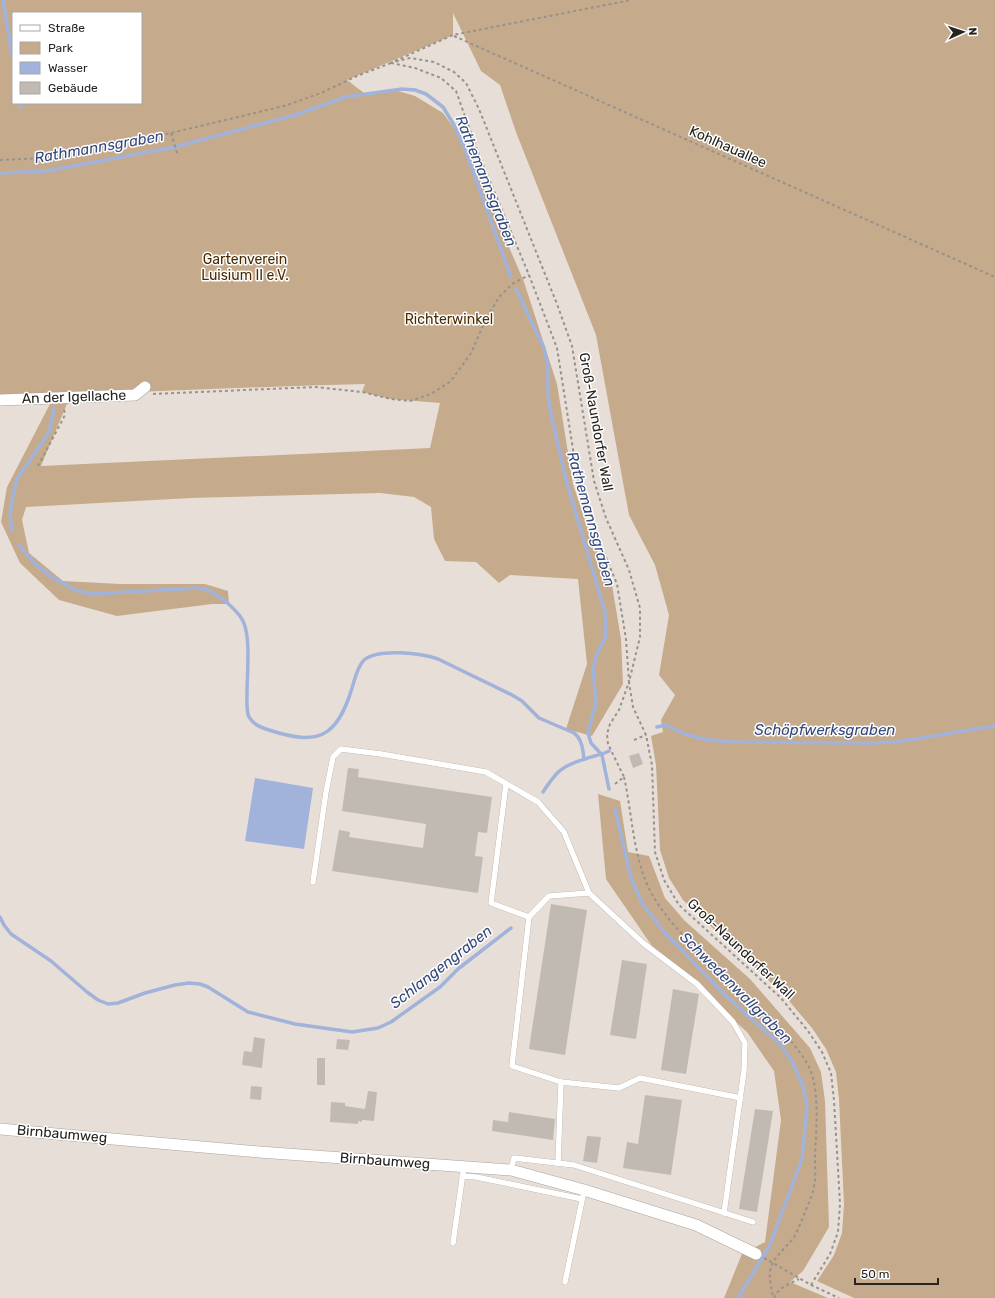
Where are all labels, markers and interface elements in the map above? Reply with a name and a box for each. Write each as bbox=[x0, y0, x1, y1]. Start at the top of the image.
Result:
legend bbox=[12, 12, 142, 104]
north arrow bbox=[943, 12, 983, 52]
text: Straße bbox=[48, 21, 85, 35]
text: N bbox=[966, 27, 979, 36]
text: Park bbox=[48, 41, 74, 55]
text: Wasser bbox=[48, 61, 88, 75]
text: Gebäude bbox=[48, 81, 98, 95]
water label: Rathemannsgraben bbox=[451, 113, 521, 249]
street label: Kohlhauallee bbox=[687, 122, 769, 172]
water label: Rathmannsgraben bbox=[33, 127, 165, 167]
park label: Gartenverein Luisium II e.V. bbox=[201, 251, 289, 284]
park label: Richterwinkel bbox=[405, 311, 493, 328]
street label: Groß-Naundorfer Wall bbox=[575, 351, 617, 493]
street label: An der Igellache bbox=[21, 387, 127, 407]
water label: Rathemannsgraben bbox=[563, 449, 619, 589]
water label: Schöpfwerksgraben bbox=[755, 721, 895, 739]
street label: Groß-Naundorfer Wall bbox=[684, 895, 798, 1003]
water label: Schlangengraben bbox=[386, 922, 496, 1012]
water label: Schwedenwallgraben bbox=[676, 928, 796, 1048]
street label: Birnbaumweg bbox=[16, 1122, 108, 1146]
street label: Birnbaumweg bbox=[339, 1149, 431, 1173]
scale bar bbox=[855, 1260, 938, 1286]
text: 50 m bbox=[861, 1267, 889, 1281]

